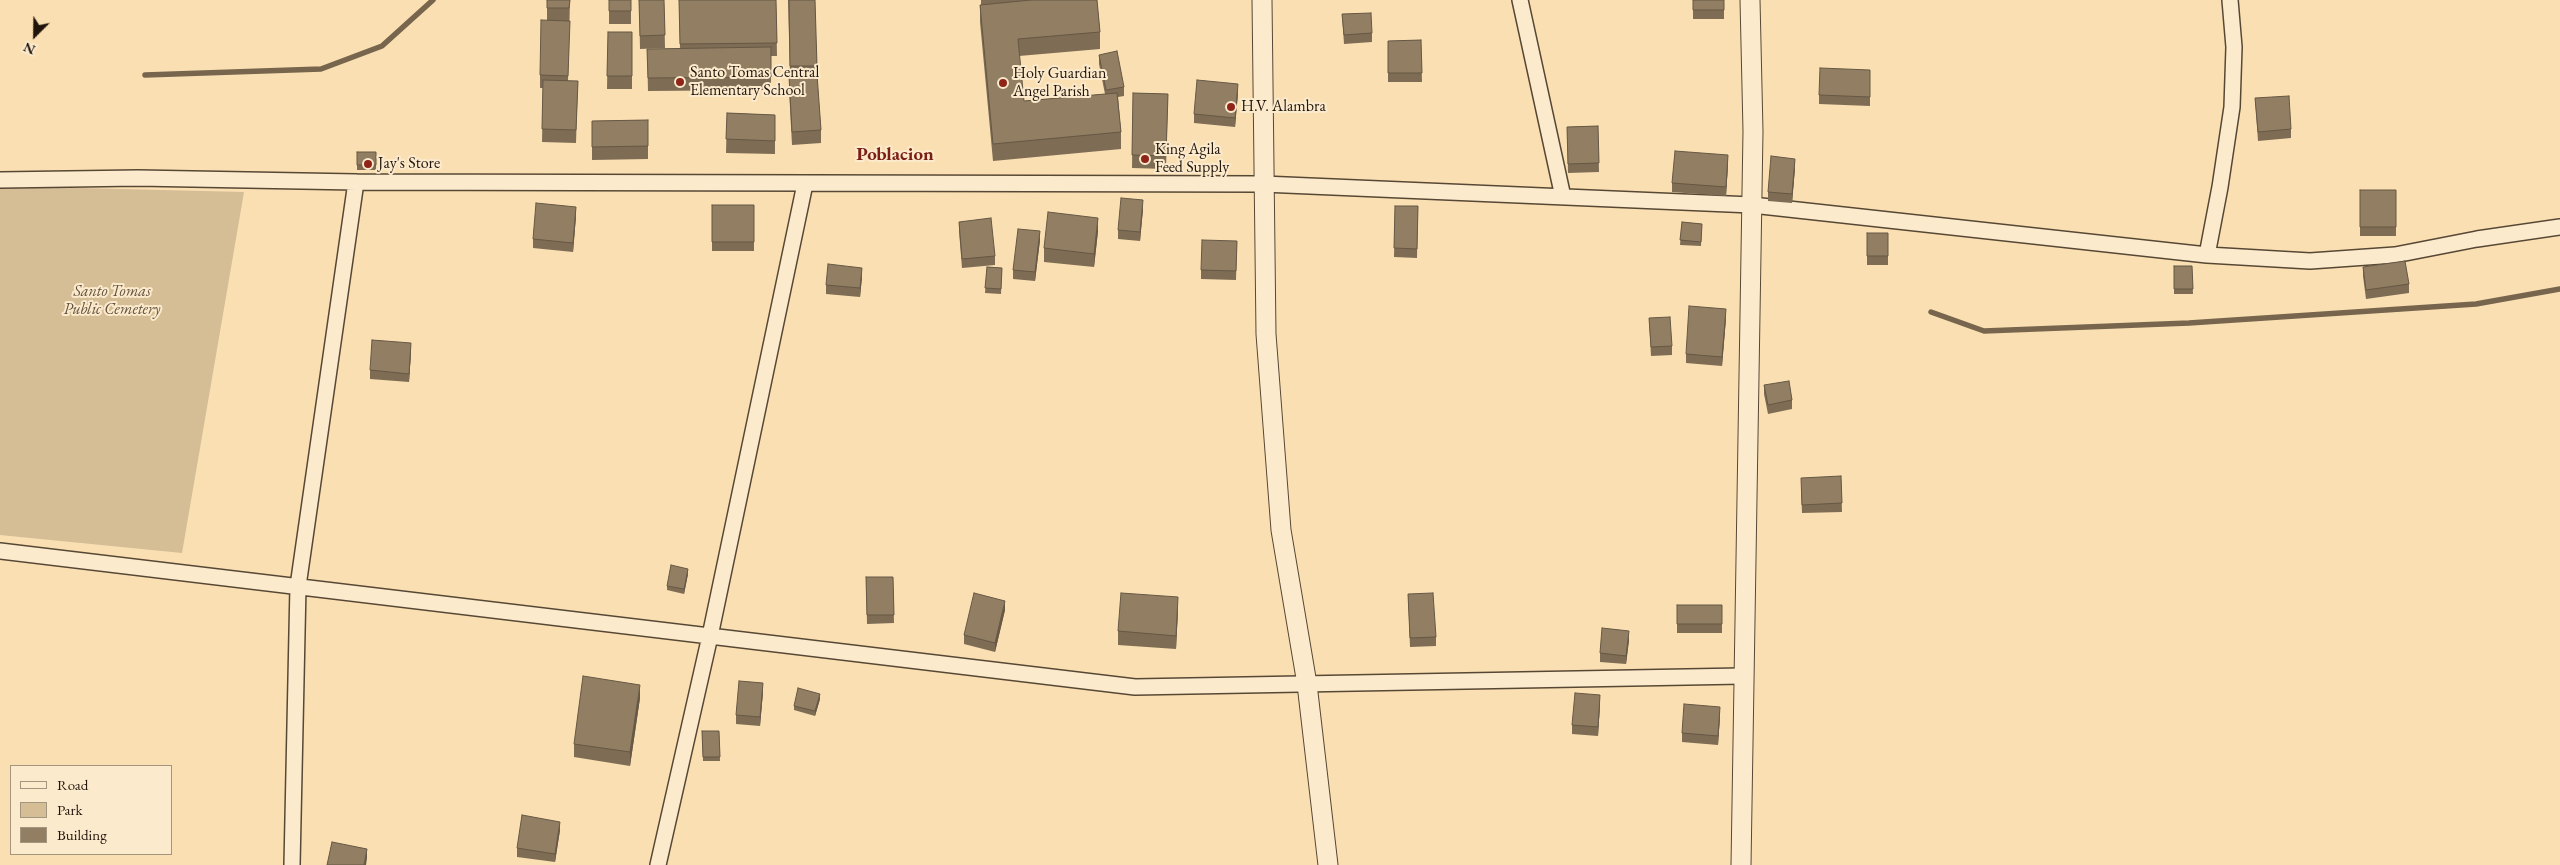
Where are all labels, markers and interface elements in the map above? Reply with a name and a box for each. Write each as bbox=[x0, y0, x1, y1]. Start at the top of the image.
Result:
north arrow bbox=[10, 10, 60, 60]
text: N bbox=[20, 38, 38, 59]
place label: Santo Tomas Central Elementary School bbox=[690, 63, 819, 101]
place label: Holy Guardian Angel Parish bbox=[1013, 64, 1106, 102]
marker: Santo Tomas Central Elementary School bbox=[674, 76, 686, 88]
marker: Holy Guardian Angel Parish bbox=[997, 77, 1009, 89]
place label: H.V. Alambra bbox=[1241, 97, 1326, 117]
marker: H.V. Alambra bbox=[1225, 101, 1237, 113]
place label: King Agila Feed Supply bbox=[1155, 140, 1229, 178]
district label: Poblacion bbox=[856, 144, 934, 166]
marker: King Agila Feed Supply bbox=[1139, 153, 1151, 165]
place label: Jay's Store bbox=[378, 154, 440, 174]
marker: Jay's Store bbox=[362, 158, 374, 170]
park label: Santo Tomas Public Cemetery bbox=[63, 282, 161, 320]
legend bbox=[10, 765, 172, 855]
text: Road bbox=[57, 775, 88, 794]
text: Park bbox=[57, 800, 83, 819]
text: Building bbox=[57, 825, 107, 844]

